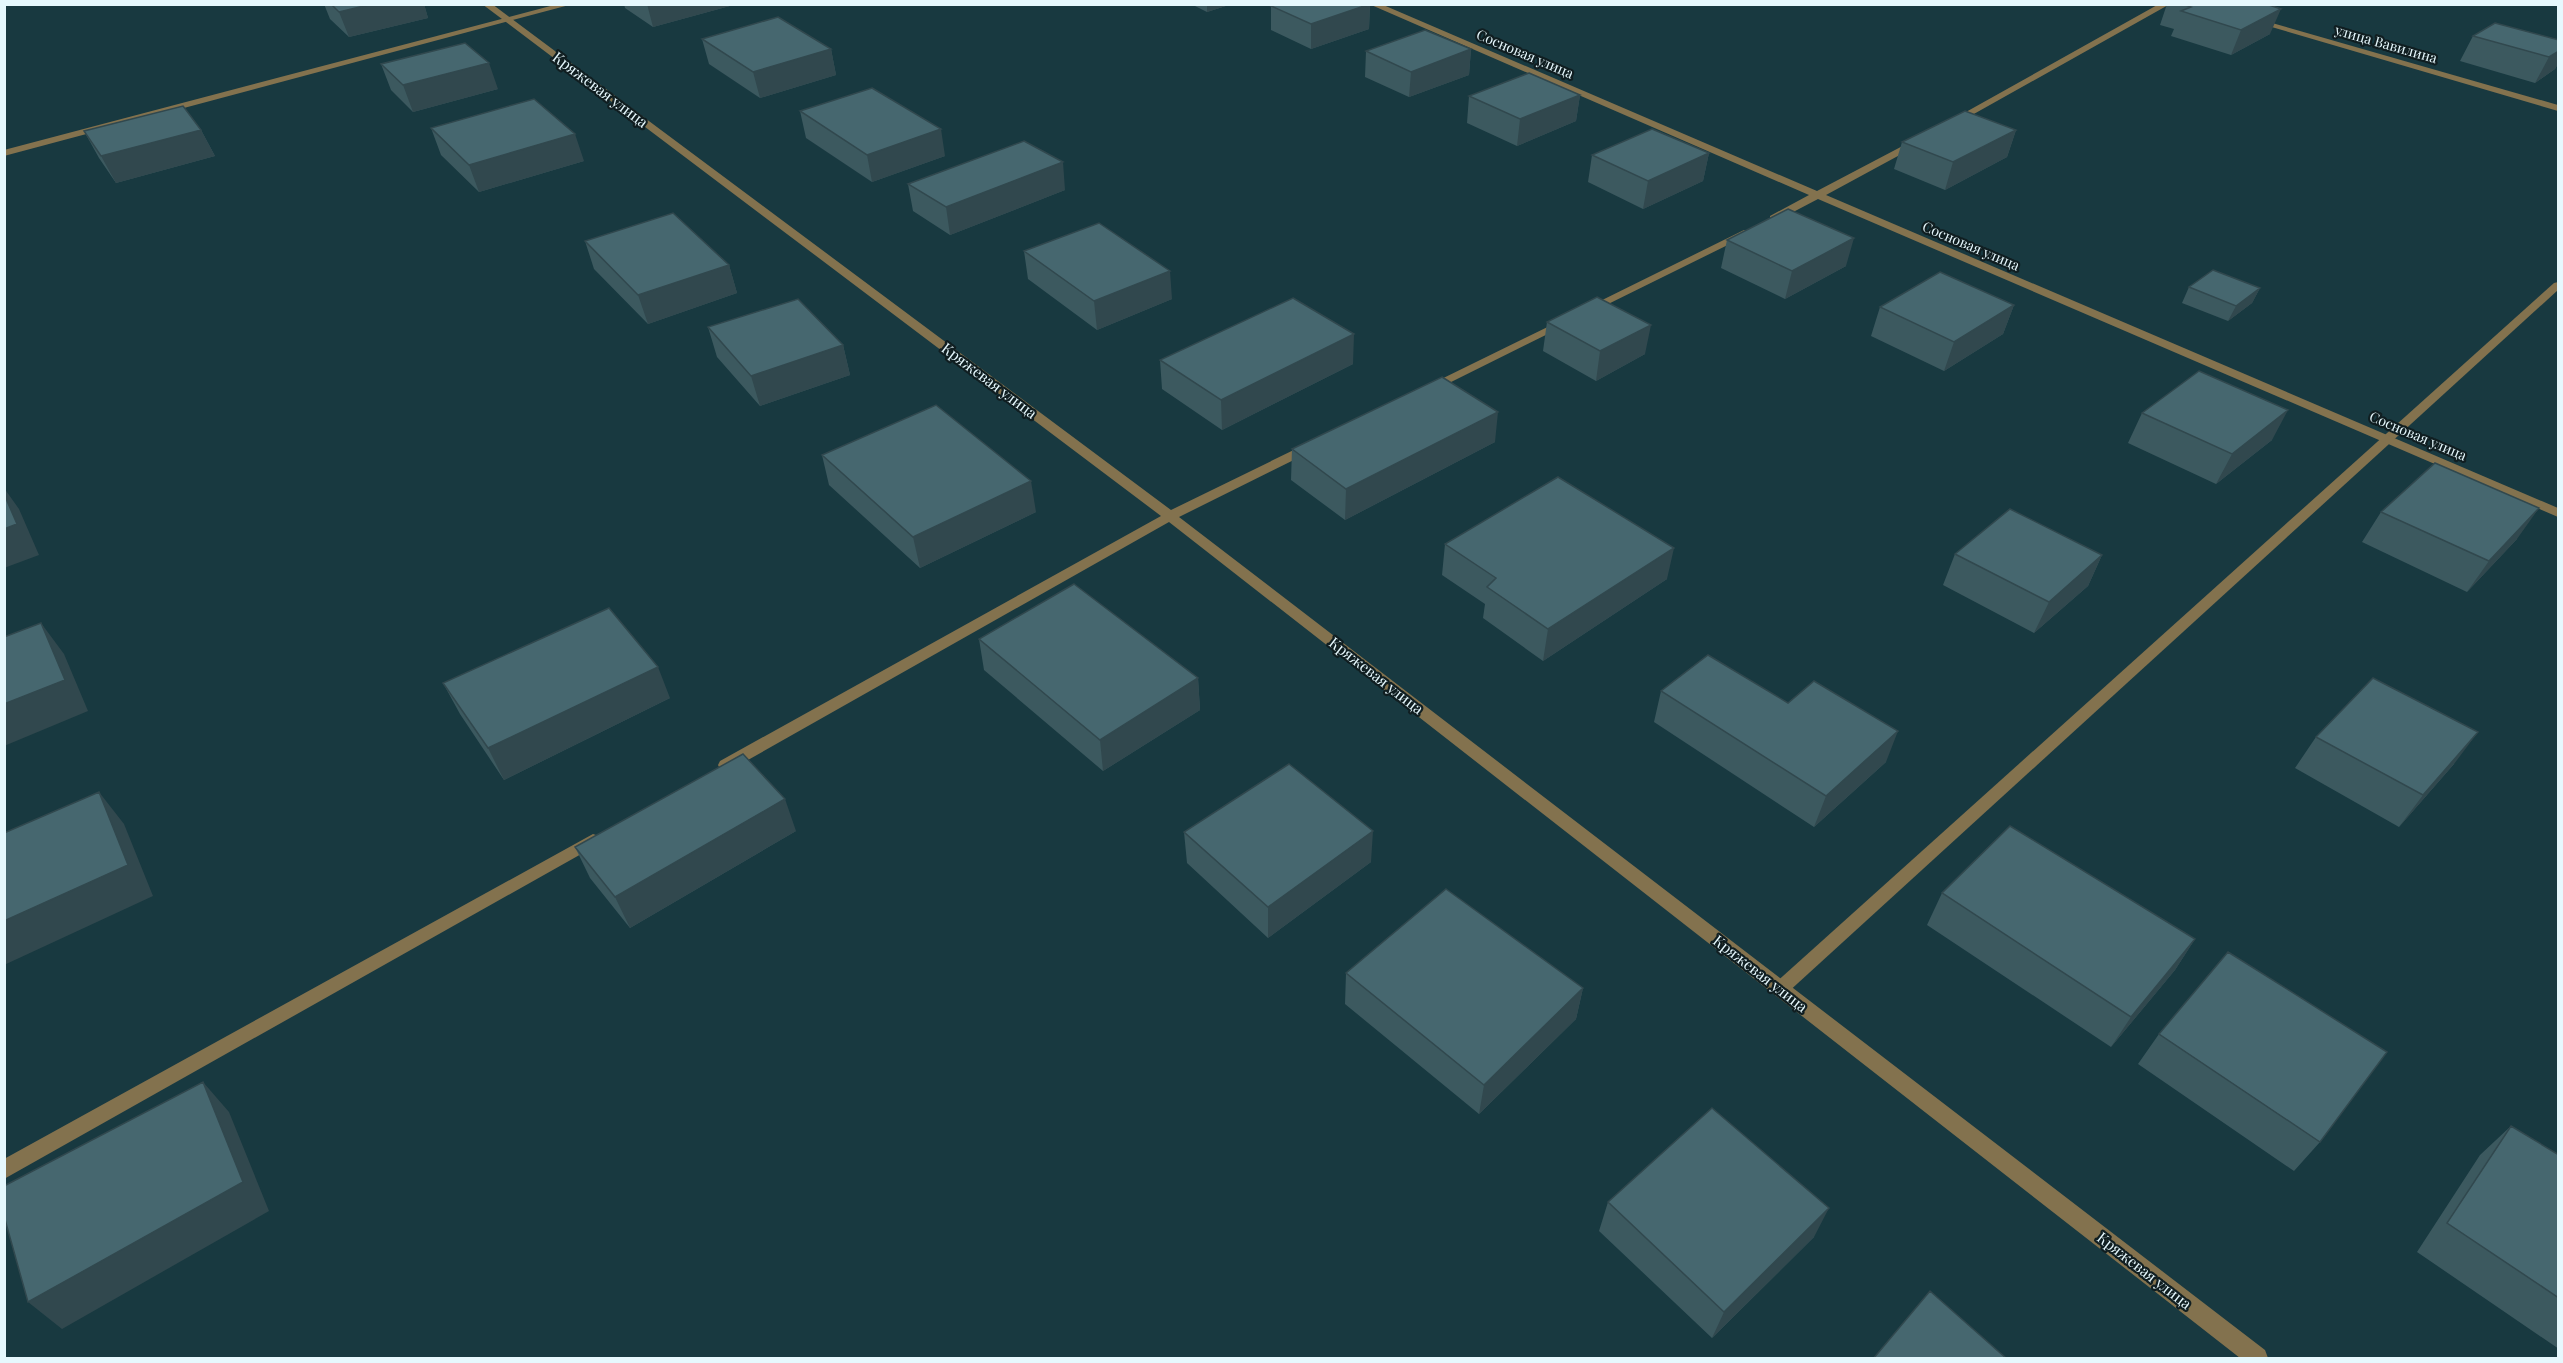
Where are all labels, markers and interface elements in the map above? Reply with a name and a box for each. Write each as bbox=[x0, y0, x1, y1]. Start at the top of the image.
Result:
street label: улица Вавилина bbox=[2332, 20, 2440, 67]
street label: Сосновая улица bbox=[1474, 25, 1577, 83]
street label: Кряжевая улица bbox=[549, 47, 653, 132]
street label: Сосновая улица bbox=[1920, 217, 2023, 275]
street label: Кряжевая улица bbox=[938, 338, 1042, 423]
street label: Сосновая улица bbox=[2367, 407, 2470, 465]
street label: Кряжевая улица bbox=[1325, 632, 1428, 719]
street label: Кряжевая улица bbox=[1709, 930, 1812, 1017]
street label: Кряжевая улица bbox=[2093, 1227, 2196, 1314]

